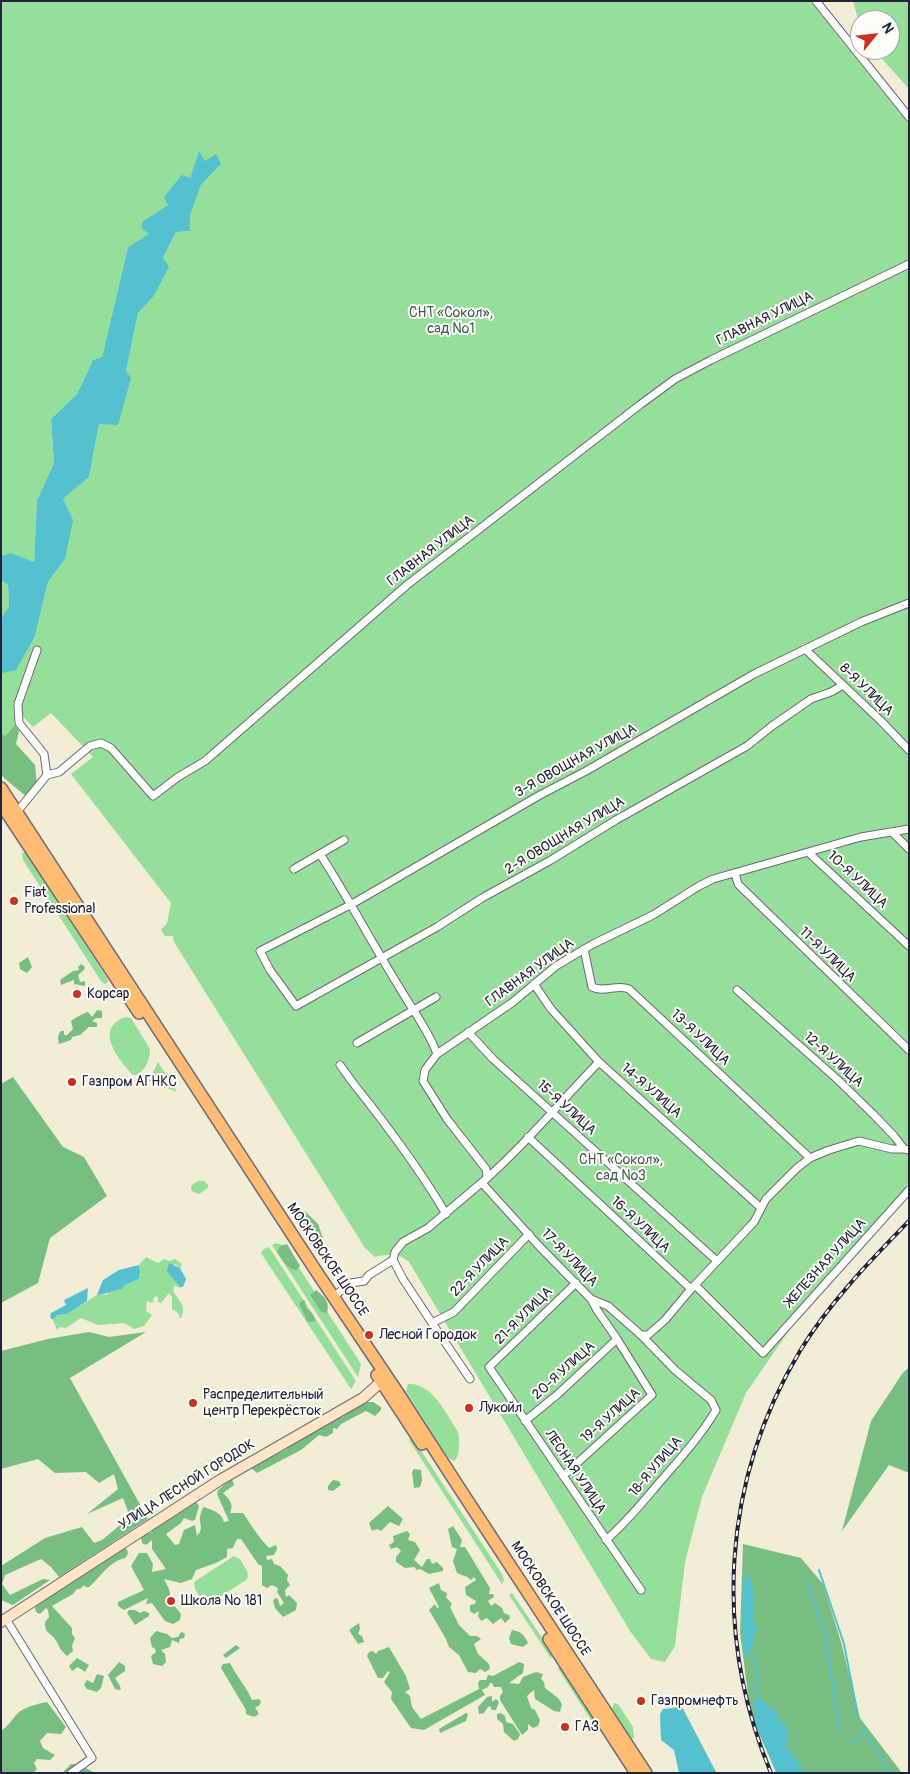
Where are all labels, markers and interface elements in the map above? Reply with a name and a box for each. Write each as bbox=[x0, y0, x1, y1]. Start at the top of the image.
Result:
north arrow bbox=[850, 10, 900, 60]
text: N bbox=[878, 20, 897, 36]
street label: ГЛАВНАЯ УЛИЦА bbox=[714, 288, 816, 350]
park label: СНТ «Сокол», сад №1 bbox=[409, 305, 493, 338]
street label: ГЛАВНАЯ УЛИЦА bbox=[384, 512, 478, 590]
street label: 8-Я УЛИЦА bbox=[836, 660, 896, 720]
street label: 3-Я ОВОЩНАЯ УЛИЦА bbox=[512, 721, 640, 801]
street label: 2-Я ОВОЩНАЯ УЛИЦА bbox=[502, 794, 628, 878]
street label: 10-Я УЛИЦА bbox=[823, 848, 891, 912]
place label: Fiat Professional bbox=[24, 885, 96, 918]
marker: Fiat Professional bbox=[8, 895, 20, 907]
street label: 11-Я УЛИЦА bbox=[795, 924, 859, 986]
street label: ГЛАВНАЯ УЛИЦА bbox=[482, 935, 578, 1011]
place label: Корсар bbox=[87, 986, 129, 1002]
marker: Корсар bbox=[71, 988, 83, 1000]
street label: 13-Я УЛИЦА bbox=[667, 1006, 733, 1070]
street label: 12-Я УЛИЦА bbox=[800, 1029, 866, 1091]
street label: 14-Я УЛИЦА bbox=[617, 1060, 685, 1122]
place label: Газпром АГНКС bbox=[82, 1074, 177, 1090]
marker: Газпром АГНКС bbox=[66, 1076, 78, 1088]
street label: 15-Я УЛИЦА bbox=[533, 1077, 599, 1139]
park label: СНТ «Сокол», сад №3 bbox=[579, 1152, 663, 1184]
street label: 16-Я УЛИЦА bbox=[607, 1193, 673, 1257]
street label: МОСКОВСКОЕ ШОССЕ bbox=[283, 1200, 371, 1320]
street label: ЖЕЛЕЗНАЯ УЛИЦА bbox=[782, 1215, 870, 1311]
street label: 17-Я УЛИЦА bbox=[537, 1225, 601, 1291]
street label: 22-Я УЛИЦА bbox=[447, 1233, 513, 1301]
street label: 21-Я УЛИЦА bbox=[492, 1284, 556, 1348]
place label: Лесной Городок bbox=[379, 1327, 477, 1343]
marker: Лесной Городок bbox=[363, 1329, 375, 1341]
street label: 20-Я УЛИЦА bbox=[529, 1338, 599, 1404]
street label: 19-Я УЛИЦА bbox=[578, 1385, 644, 1447]
place label: Распределительный центр Перекрёсток bbox=[203, 1387, 324, 1420]
marker: Распределительный центр Перекрёсток bbox=[187, 1397, 199, 1409]
place label: Лукойл bbox=[479, 1400, 522, 1416]
marker: Лукойл bbox=[463, 1402, 475, 1414]
street label: ЛЕСНАЯ УЛИЦА bbox=[541, 1427, 609, 1517]
street label: 18-Я УЛИЦА bbox=[626, 1433, 686, 1501]
street label: УЛИЦА ЛЕСНОЙ ГОРОДОК bbox=[116, 1436, 258, 1534]
street label: МОСКОВСКОЕ ШОССЕ bbox=[507, 1539, 593, 1659]
place label: Школа № 181 bbox=[181, 1593, 262, 1609]
marker: Школа № 181 bbox=[165, 1595, 177, 1607]
place label: Газпромнефть bbox=[651, 1693, 739, 1709]
marker: Газпромнефть bbox=[635, 1695, 647, 1707]
place label: ГАЗ bbox=[575, 1719, 599, 1735]
marker: ГАЗ bbox=[559, 1721, 571, 1733]

